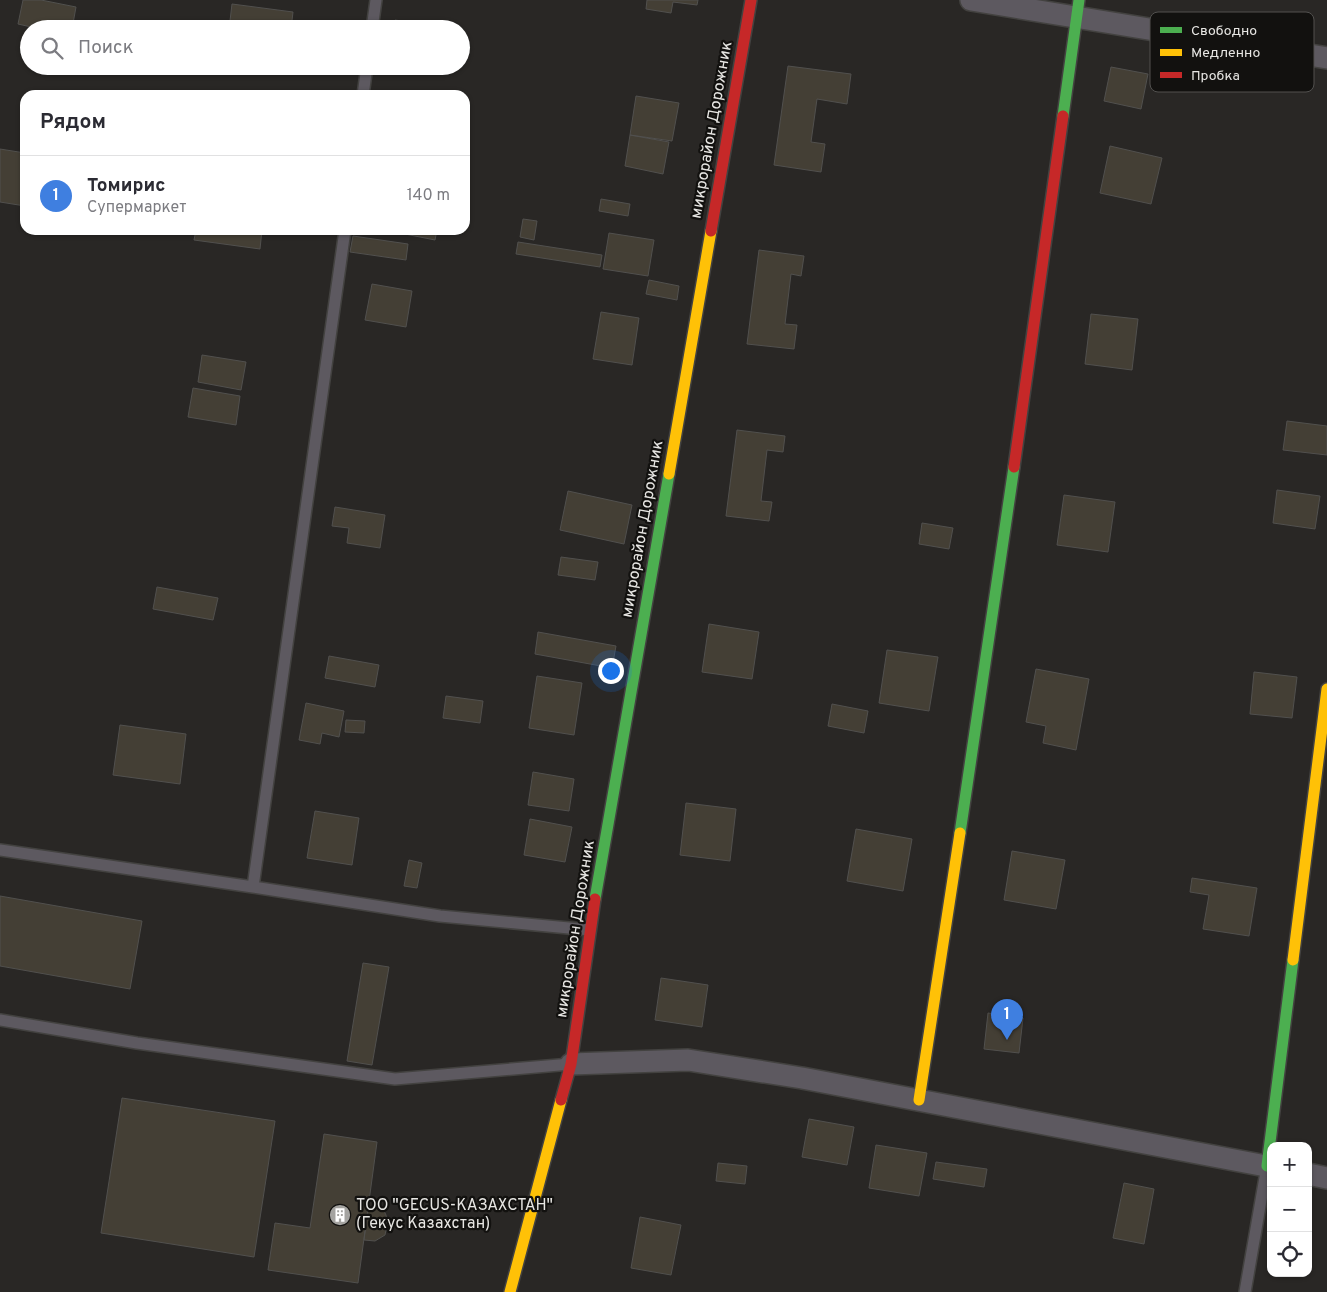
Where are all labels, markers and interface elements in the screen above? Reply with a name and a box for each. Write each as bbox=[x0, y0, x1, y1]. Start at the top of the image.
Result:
legend bbox=[1150, 12, 1314, 92]
search box bbox=[20, 20, 470, 75]
text: Свободно bbox=[1191, 23, 1257, 40]
icon: search bbox=[38, 34, 66, 62]
text: Поиск bbox=[78, 36, 134, 60]
street label: микрорайон Дорожник bbox=[687, 40, 737, 220]
text: Медленно bbox=[1191, 45, 1260, 62]
text: Пробка bbox=[1191, 68, 1240, 85]
text: Рядом bbox=[40, 109, 106, 136]
text: Томирис bbox=[87, 174, 166, 198]
text: 1 bbox=[53, 186, 59, 206]
text: 140 m bbox=[407, 186, 450, 206]
text: Супермаркет bbox=[87, 198, 187, 218]
street label: микрорайон Дорожник bbox=[618, 439, 668, 619]
your location bbox=[598, 658, 624, 684]
street label: микрорайон Дорожник bbox=[552, 839, 600, 1019]
pin: 1 bbox=[991, 999, 1023, 1040]
map controls bbox=[1267, 1142, 1312, 1277]
button: + bbox=[1267, 1142, 1312, 1187]
button: − bbox=[1267, 1187, 1312, 1232]
place label: ТОО "GECUS-КАЗАХСТАН" (Гекус Казахстан) bbox=[356, 1196, 553, 1234]
building icon: ТОО "GECUS-КАЗАХСТАН" (Гекус Казахстан) bbox=[328, 1203, 352, 1227]
button: locate bbox=[1267, 1232, 1312, 1277]

